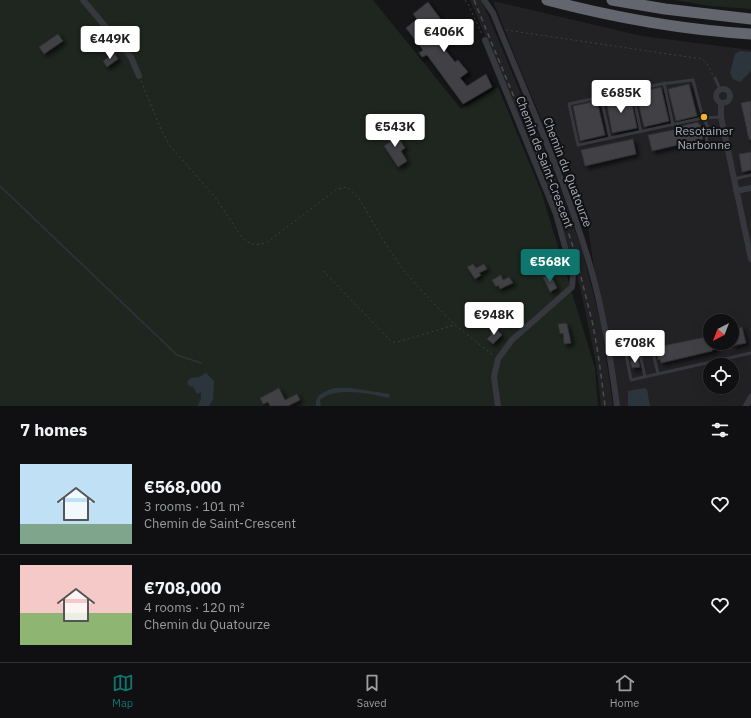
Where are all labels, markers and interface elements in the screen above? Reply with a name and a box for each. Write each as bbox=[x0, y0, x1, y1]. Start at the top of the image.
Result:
pin: €406K bbox=[416, 19, 472, 53]
text: €406K bbox=[424, 23, 464, 40]
pin: €449K bbox=[82, 26, 138, 60]
text: €449K bbox=[90, 30, 130, 47]
pin: €685K bbox=[593, 80, 649, 114]
text: €685K bbox=[601, 84, 641, 101]
street label: Chemin de Saint-Crescent bbox=[513, 94, 577, 230]
marker: Resotainer Narbonne bbox=[699, 112, 709, 122]
pin: €543K bbox=[367, 114, 423, 148]
street label: Chemin du Quatourze bbox=[540, 115, 596, 229]
text: €543K bbox=[375, 118, 415, 135]
place label: Resotainer Narbonne bbox=[675, 123, 734, 152]
pin: €568K bbox=[522, 249, 578, 283]
text: €568K bbox=[530, 253, 570, 270]
pin: €948K bbox=[466, 302, 522, 336]
text: €948K bbox=[474, 306, 514, 323]
north arrow bbox=[703, 314, 739, 350]
map controls bbox=[703, 314, 739, 394]
pin: €708K bbox=[607, 330, 663, 364]
text: €708K bbox=[615, 334, 655, 351]
button: locate bbox=[703, 358, 739, 394]
text: 7 homes bbox=[20, 419, 87, 441]
icon: filters bbox=[709, 419, 731, 441]
text: €568,000 bbox=[144, 476, 221, 498]
icon: home bbox=[52, 480, 100, 528]
icon: heart bbox=[709, 493, 731, 515]
text: 3 rooms · 101 m² bbox=[144, 498, 245, 515]
text: Chemin de Saint-Crescent bbox=[144, 515, 296, 532]
text: €708,000 bbox=[144, 577, 221, 599]
icon: home bbox=[52, 581, 100, 629]
icon: heart bbox=[709, 594, 731, 616]
text: 4 rooms · 120 m² bbox=[144, 599, 245, 616]
text: Chemin du Quatourze bbox=[144, 616, 270, 633]
tab: Map bbox=[112, 672, 134, 710]
tab: Saved bbox=[357, 672, 387, 710]
tab: Home bbox=[610, 672, 639, 710]

